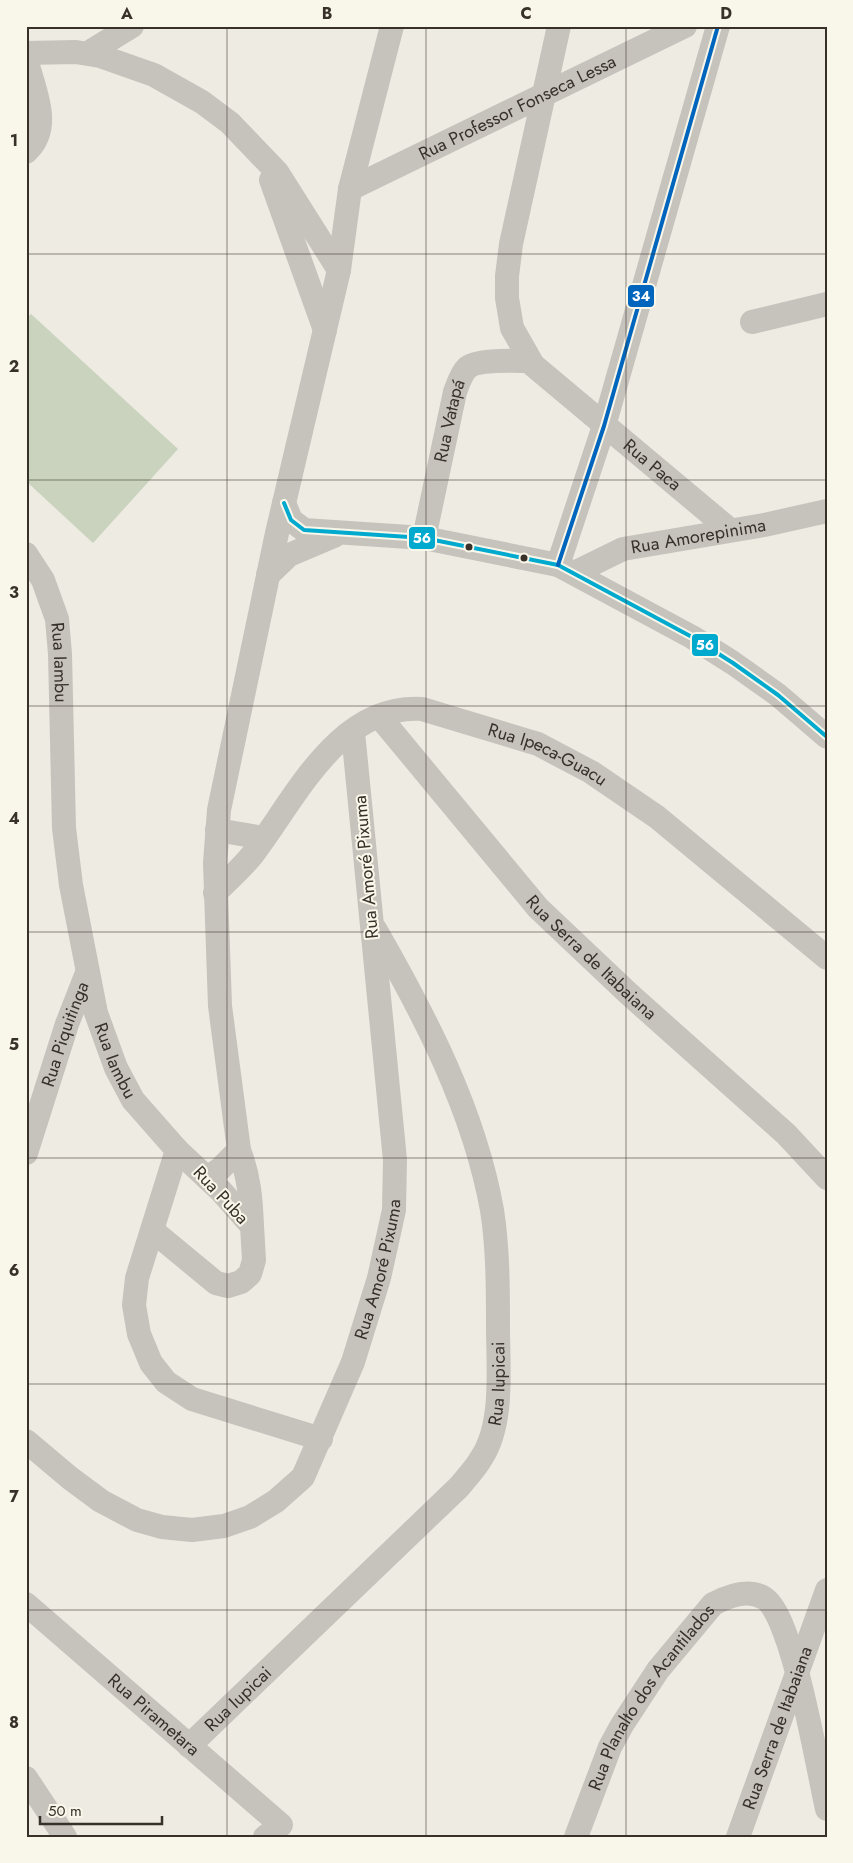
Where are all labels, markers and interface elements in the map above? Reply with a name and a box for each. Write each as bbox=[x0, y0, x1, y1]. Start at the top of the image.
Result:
text: A bbox=[120, 2, 133, 25]
text: B bbox=[322, 2, 332, 25]
text: C bbox=[520, 2, 532, 25]
text: D bbox=[720, 2, 732, 25]
street label: Rua Professor Fonseca Lessa bbox=[414, 48, 620, 167]
text: 1 bbox=[10, 129, 18, 152]
line badge: 34 bbox=[627, 284, 655, 308]
text: 34 bbox=[632, 286, 650, 306]
text: 2 bbox=[9, 355, 19, 378]
street label: Rua Vatapá bbox=[427, 375, 472, 465]
street label: Rua Paca bbox=[618, 433, 687, 497]
street label: Rua Amorepinima bbox=[629, 512, 768, 560]
line badge: 56 bbox=[408, 526, 436, 550]
text: 56 bbox=[413, 528, 431, 548]
unlabelled marker bbox=[464, 542, 474, 552]
unlabelled marker bbox=[519, 553, 529, 563]
text: 3 bbox=[9, 581, 19, 604]
street label: Rua Iambu bbox=[44, 621, 74, 703]
line badge: 56 bbox=[691, 633, 719, 657]
text: 56 bbox=[696, 635, 714, 655]
street label: Rua Ipeca-Guacu bbox=[485, 717, 613, 792]
street label: Rua Amoré Pixuma bbox=[347, 794, 385, 940]
text: 4 bbox=[8, 807, 20, 830]
street label: Rua Serra de Itabaiana bbox=[520, 889, 663, 1026]
street label: Rua Piquitinga bbox=[35, 978, 95, 1090]
street label: Rua Iambu bbox=[88, 1019, 143, 1103]
text: 5 bbox=[9, 1033, 19, 1056]
street label: Rua Puba bbox=[187, 1160, 255, 1230]
street label: Rua Amoré Pixuma bbox=[348, 1199, 407, 1343]
text: 6 bbox=[9, 1259, 19, 1282]
street label: Rua Iupicai bbox=[482, 1341, 512, 1428]
text: 7 bbox=[9, 1485, 19, 1508]
street label: Rua Planalto dos Acantilados bbox=[582, 1598, 721, 1794]
street label: Rua Serra de Itabaiana bbox=[736, 1643, 819, 1813]
street label: Rua Iupicai bbox=[199, 1660, 278, 1738]
street label: Rua Pirametara bbox=[102, 1667, 205, 1762]
text: 8 bbox=[9, 1711, 19, 1734]
scale bar bbox=[40, 1793, 162, 1825]
text: 50 m bbox=[48, 1800, 82, 1822]

